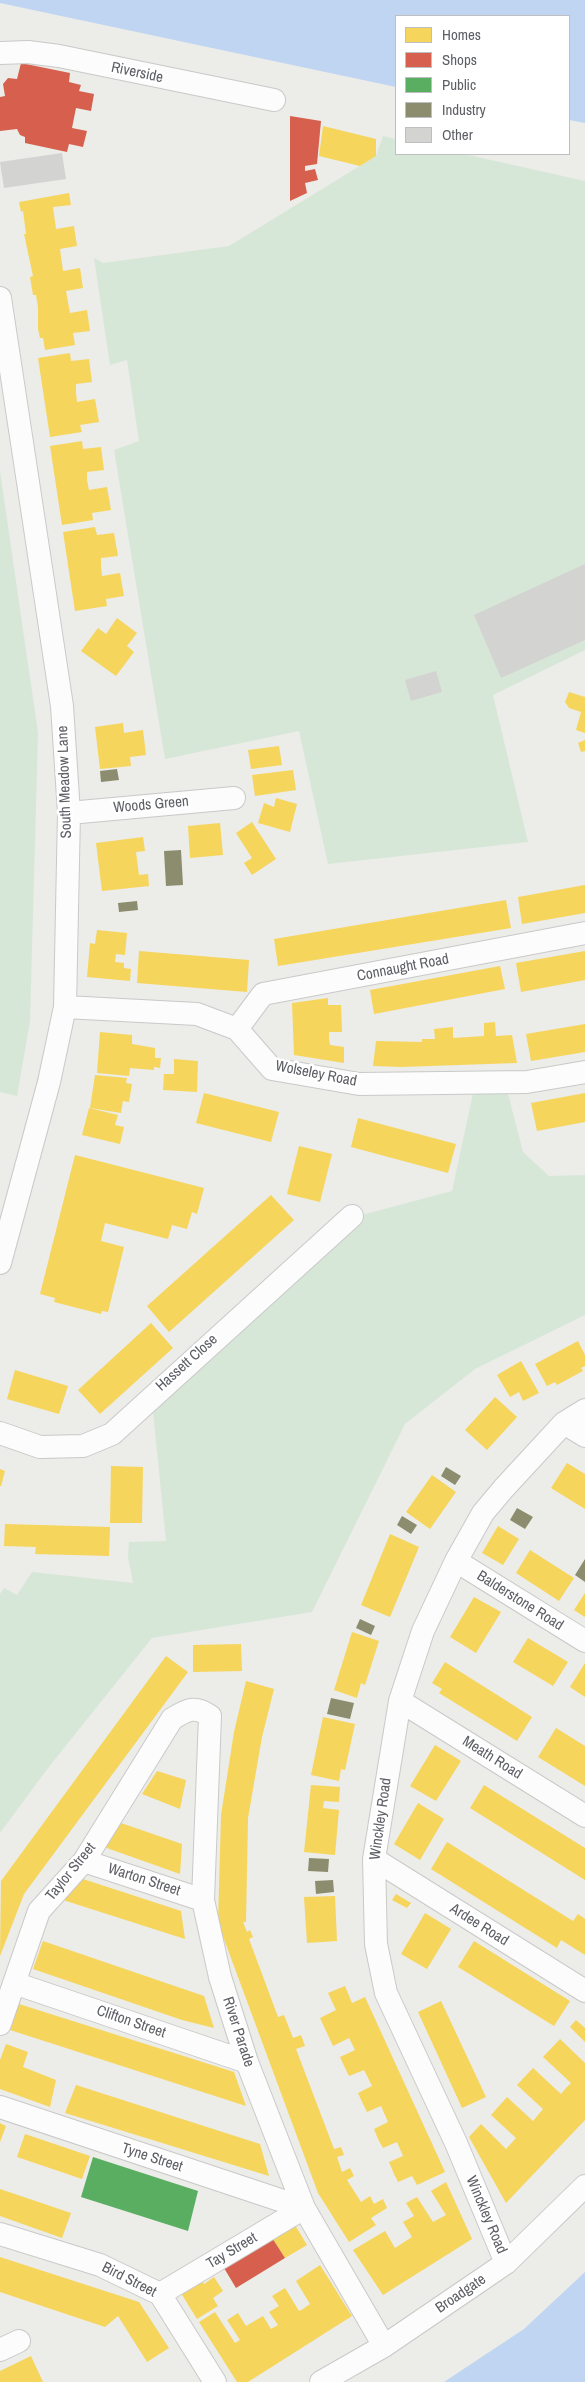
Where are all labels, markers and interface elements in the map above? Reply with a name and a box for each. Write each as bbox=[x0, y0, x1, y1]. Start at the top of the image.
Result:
legend bbox=[395, 15, 570, 155]
text: Homes bbox=[442, 24, 481, 45]
text: Shops bbox=[442, 49, 477, 70]
street label: Riverside bbox=[109, 59, 165, 87]
text: Public bbox=[442, 74, 476, 95]
text: Industry bbox=[442, 99, 486, 120]
text: Other bbox=[442, 124, 473, 145]
street label: South Meadow Lane bbox=[54, 725, 76, 839]
street label: Woods Green bbox=[113, 793, 189, 817]
street label: Connaught Road bbox=[356, 950, 450, 986]
street label: Wolseley Road bbox=[274, 1057, 358, 1091]
street label: Hassett Close bbox=[153, 1331, 221, 1395]
street label: Balderstone Road bbox=[473, 1567, 567, 1635]
street label: Meath Road bbox=[459, 1733, 525, 1783]
street label: Winckley Road bbox=[366, 1777, 396, 1861]
street label: Taylor Street bbox=[42, 1839, 100, 1905]
street label: Warton Street bbox=[105, 1860, 183, 1900]
street label: Ardee Road bbox=[446, 1900, 512, 1950]
street label: River Parade bbox=[218, 1995, 258, 2069]
street label: Clifton Street bbox=[94, 2002, 168, 2042]
street label: Tyne Street bbox=[119, 2140, 185, 2176]
street label: Winckley Road bbox=[462, 2173, 510, 2257]
street label: Tay Street bbox=[204, 2229, 260, 2273]
street label: Bird Street bbox=[99, 2259, 159, 2301]
street label: Broadgate bbox=[432, 2271, 490, 2317]

